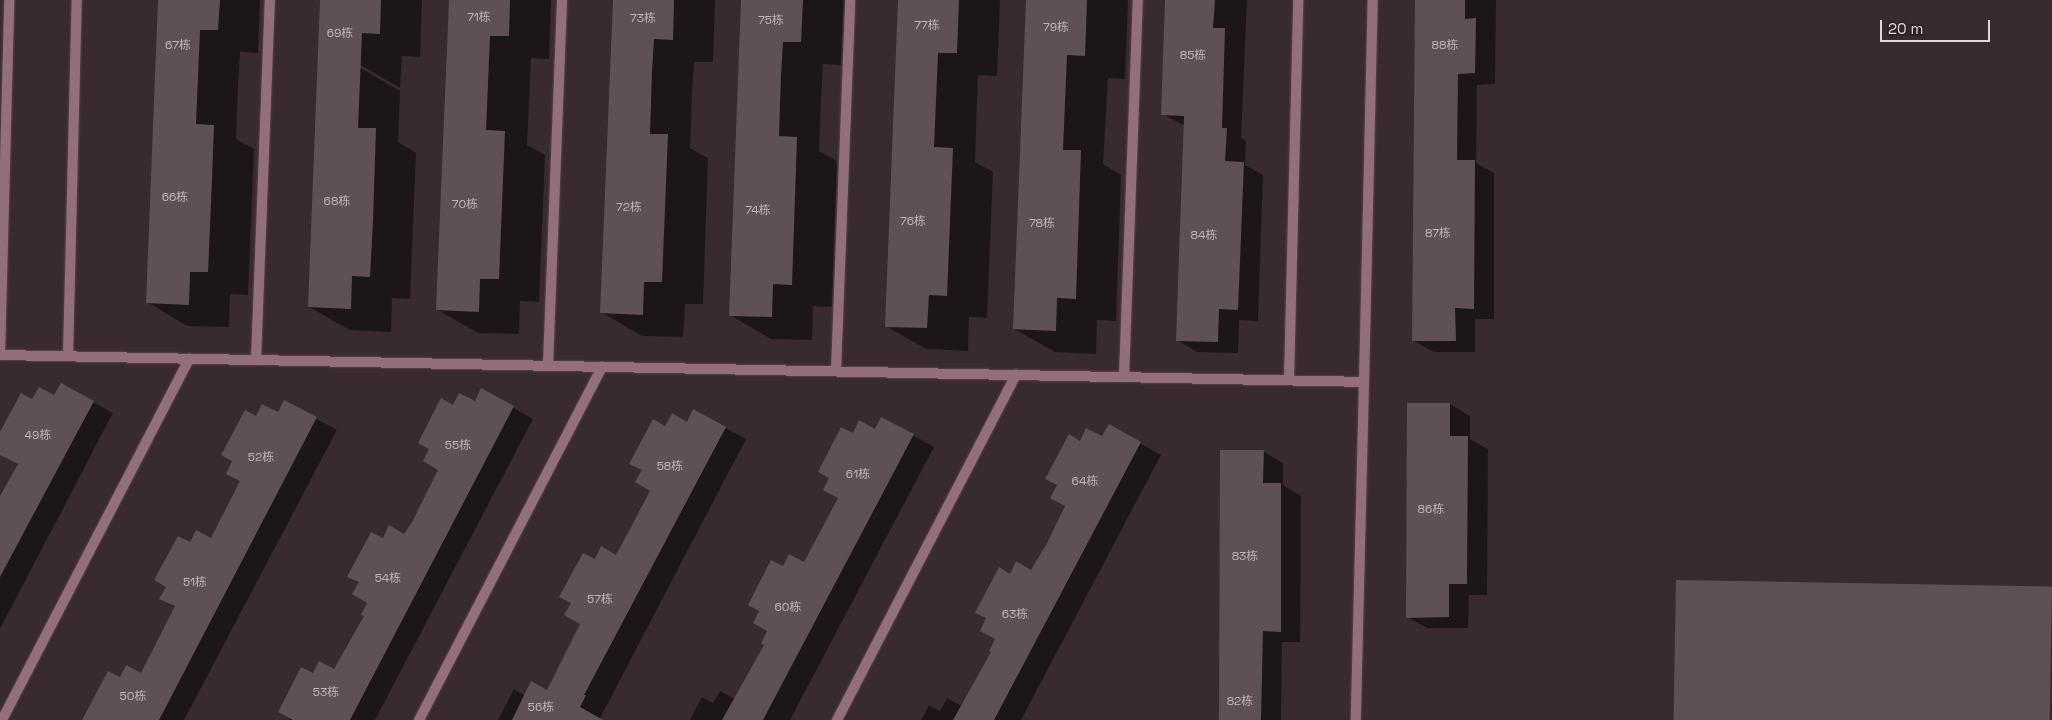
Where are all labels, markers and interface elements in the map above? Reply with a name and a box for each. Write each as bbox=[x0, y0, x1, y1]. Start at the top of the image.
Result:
scale bar bbox=[1882, 10, 1992, 42]
house number: 71栋 bbox=[467, 11, 491, 25]
house number: 73栋 bbox=[630, 12, 656, 26]
house number: 75栋 bbox=[758, 14, 784, 28]
house number: 77栋 bbox=[914, 19, 940, 33]
text: 20 m bbox=[1888, 19, 1923, 38]
house number: 79栋 bbox=[1043, 21, 1069, 35]
house number: 69栋 bbox=[327, 27, 353, 41]
house number: 67栋 bbox=[165, 39, 191, 53]
house number: 88栋 bbox=[1432, 39, 1458, 53]
house number: 85栋 bbox=[1180, 49, 1206, 63]
house number: 66栋 bbox=[162, 191, 188, 205]
house number: 68栋 bbox=[324, 195, 350, 209]
house number: 70栋 bbox=[452, 198, 478, 212]
house number: 72栋 bbox=[616, 201, 642, 215]
house number: 74栋 bbox=[745, 204, 771, 218]
house number: 76栋 bbox=[900, 215, 926, 229]
house number: 78栋 bbox=[1029, 217, 1055, 231]
house number: 87栋 bbox=[1425, 227, 1451, 241]
house number: 84栋 bbox=[1191, 229, 1217, 243]
house number: 49栋 bbox=[25, 429, 51, 443]
house number: 55栋 bbox=[445, 439, 471, 453]
house number: 52栋 bbox=[248, 451, 274, 465]
house number: 58栋 bbox=[657, 460, 683, 474]
house number: 61栋 bbox=[846, 468, 870, 482]
house number: 64栋 bbox=[1072, 475, 1098, 489]
house number: 86栋 bbox=[1418, 503, 1444, 517]
house number: 83栋 bbox=[1232, 550, 1258, 564]
house number: 54栋 bbox=[375, 572, 401, 586]
house number: 51栋 bbox=[183, 576, 207, 590]
house number: 57栋 bbox=[587, 593, 613, 607]
house number: 60栋 bbox=[774, 601, 802, 615]
house number: 63栋 bbox=[1002, 608, 1028, 622]
house number: 53栋 bbox=[313, 686, 339, 700]
house number: 50栋 bbox=[120, 690, 146, 704]
house number: 82栋 bbox=[1227, 695, 1253, 709]
house number: 56栋 bbox=[528, 701, 554, 715]

